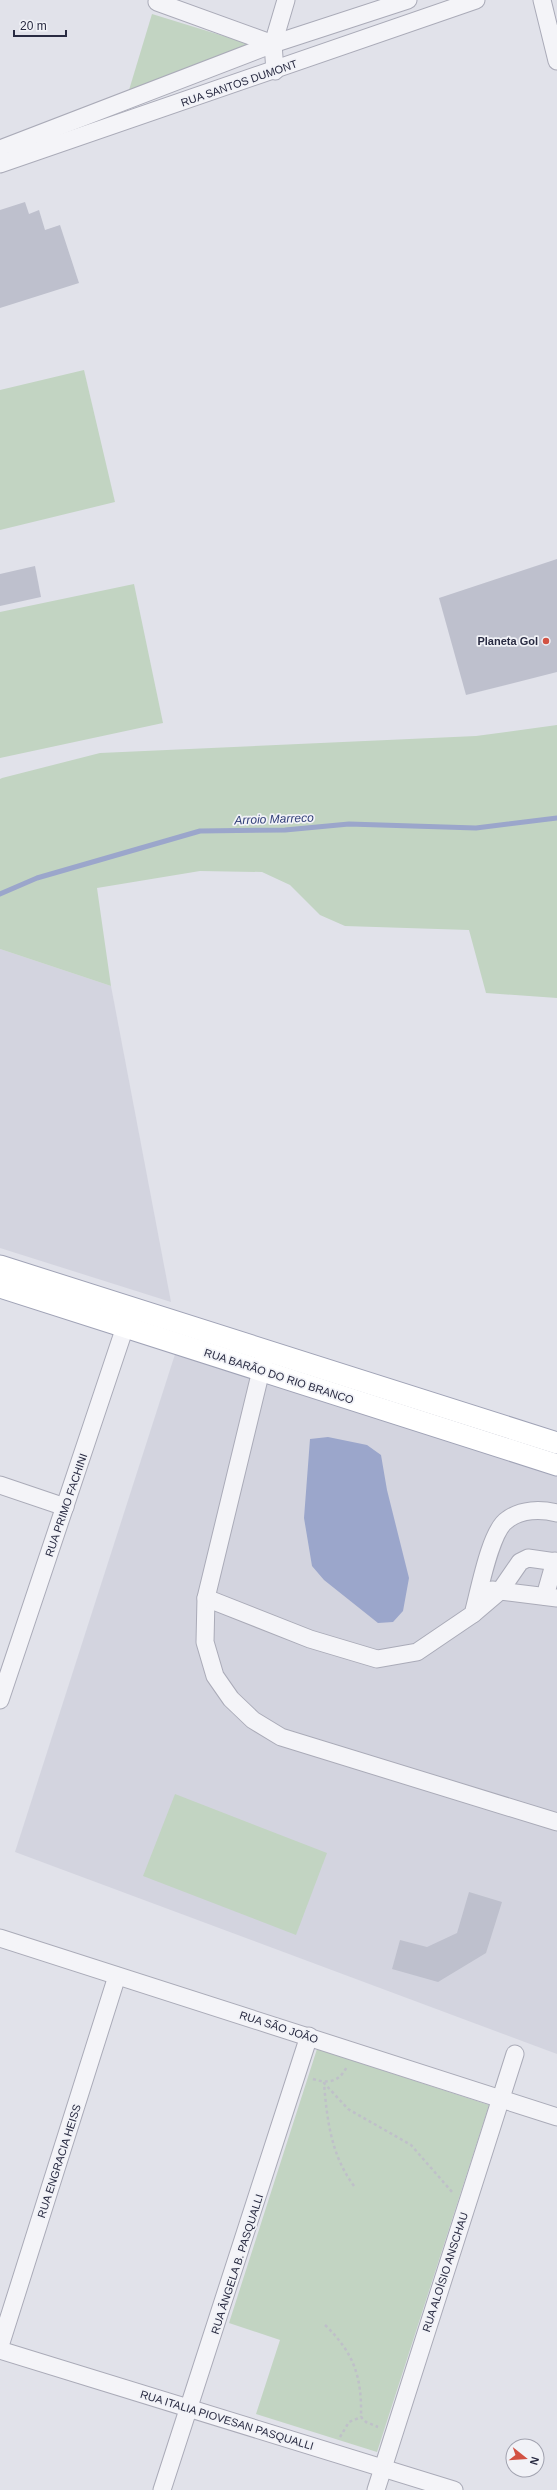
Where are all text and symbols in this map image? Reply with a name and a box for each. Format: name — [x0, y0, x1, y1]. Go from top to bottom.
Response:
scale bar — [14, 12, 66, 38]
text: 20 m — [20, 19, 47, 33]
street label: RUA SANTOS DUMONT — [179, 57, 299, 109]
place label: Planeta Gol — [477, 635, 538, 647]
marker: Planeta Gol — [541, 636, 551, 646]
water label: Arroio Marreco — [233, 811, 314, 827]
street label: RUA BARÃO DO RIO BRANCO — [203, 1346, 356, 1406]
street label: RUA PRIMO FACHINI — [43, 1452, 89, 1558]
street label: RUA SÃO JOÃO — [238, 2009, 320, 2045]
street label: RUA ENGRACIA HEISS — [35, 2103, 83, 2219]
street label: RUA ÂNGELA B. PASQUALLI — [209, 2192, 265, 2336]
street label: RUA ALOÍSIO ANSCHAU — [420, 2211, 470, 2333]
street label: RUA ITALIA PIOVESAN PASQUALLI — [139, 2388, 315, 2452]
north arrow — [505, 2438, 545, 2478]
text: N — [528, 2455, 541, 2467]

